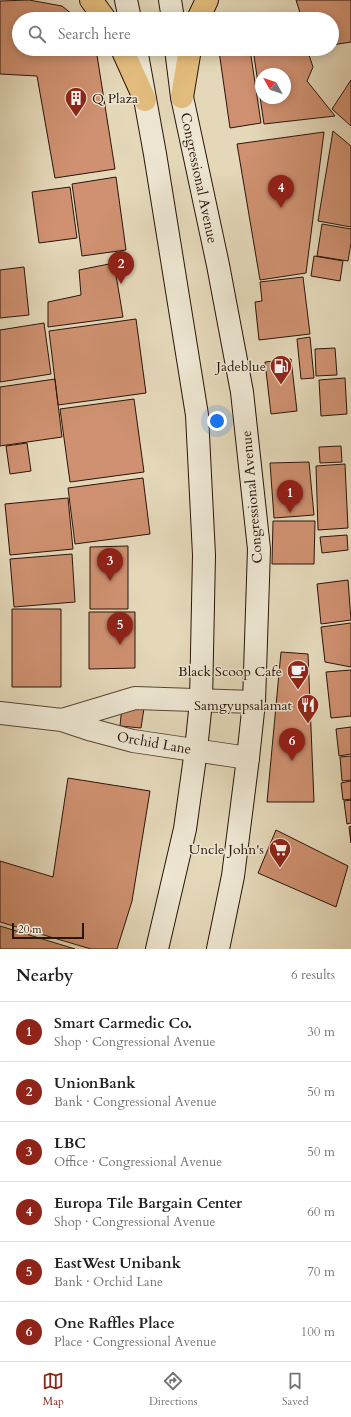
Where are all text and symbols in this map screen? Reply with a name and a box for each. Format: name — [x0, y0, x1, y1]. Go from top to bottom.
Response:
search box — [12, 12, 339, 56]
icon: search — [26, 23, 48, 45]
text: Search here — [58, 24, 131, 44]
north arrow — [255, 68, 291, 104]
building icon: Q Plaza — [63, 85, 89, 118]
place label: Q Plaza — [92, 89, 138, 108]
street label: Congressional Avenue — [176, 111, 222, 245]
pin: 4 — [268, 175, 294, 208]
pin: 2 — [108, 251, 134, 284]
fuel station icon: Jadeblue — [268, 353, 294, 386]
place label: Jadeblue — [214, 357, 266, 376]
your location — [207, 411, 227, 431]
street label: Congressional Avenue — [237, 430, 267, 564]
pin: 1 — [277, 480, 303, 513]
pin: 3 — [97, 548, 123, 581]
pin: 5 — [107, 612, 133, 645]
cafe icon: Black Scoop Cafe — [285, 658, 311, 691]
place label: Black Scoop Cafe — [178, 662, 282, 681]
restaurant icon: Samgyupsalamat — [295, 692, 321, 725]
place label: Samgyupsalamat — [194, 696, 293, 715]
street label: Orchid Lane — [115, 727, 193, 759]
pin: 6 — [279, 728, 305, 761]
supermarket icon: Uncle John's — [267, 836, 293, 869]
place label: Uncle John's — [189, 840, 264, 859]
scale bar — [12, 921, 84, 940]
text: 20 m — [18, 922, 42, 937]
text: Nearby — [16, 964, 73, 987]
text: 6 results — [291, 966, 335, 984]
text: Smart Carmedic Co. — [54, 1013, 192, 1033]
text: 1 — [26, 1023, 32, 1041]
text: 30 m — [307, 1023, 335, 1041]
text: Shop · Congressional Avenue — [54, 1033, 216, 1051]
text: UnionBank — [54, 1073, 136, 1093]
text: 2 — [26, 1083, 32, 1101]
text: 50 m — [307, 1083, 335, 1101]
text: Bank · Congressional Avenue — [54, 1093, 217, 1111]
text: LBC — [54, 1133, 86, 1153]
text: 3 — [26, 1143, 32, 1161]
text: 50 m — [307, 1143, 335, 1161]
text: Office · Congressional Avenue — [54, 1153, 222, 1171]
text: Europa Tile Bargain Center — [54, 1193, 242, 1213]
text: 4 — [26, 1203, 32, 1221]
text: 60 m — [307, 1203, 335, 1221]
text: Shop · Congressional Avenue — [54, 1213, 216, 1231]
text: EastWest Unibank — [54, 1253, 181, 1273]
text: 5 — [26, 1263, 32, 1281]
text: 70 m — [307, 1263, 335, 1281]
text: Bank · Orchid Lane — [54, 1273, 163, 1291]
text: One Raffles Place — [54, 1313, 175, 1333]
text: 6 — [26, 1323, 32, 1341]
text: 100 m — [301, 1323, 335, 1341]
text: Place · Congressional Avenue — [54, 1333, 216, 1351]
tab: Map — [42, 1370, 64, 1409]
tab: Directions — [149, 1370, 197, 1409]
tab: Saved — [282, 1370, 309, 1409]

